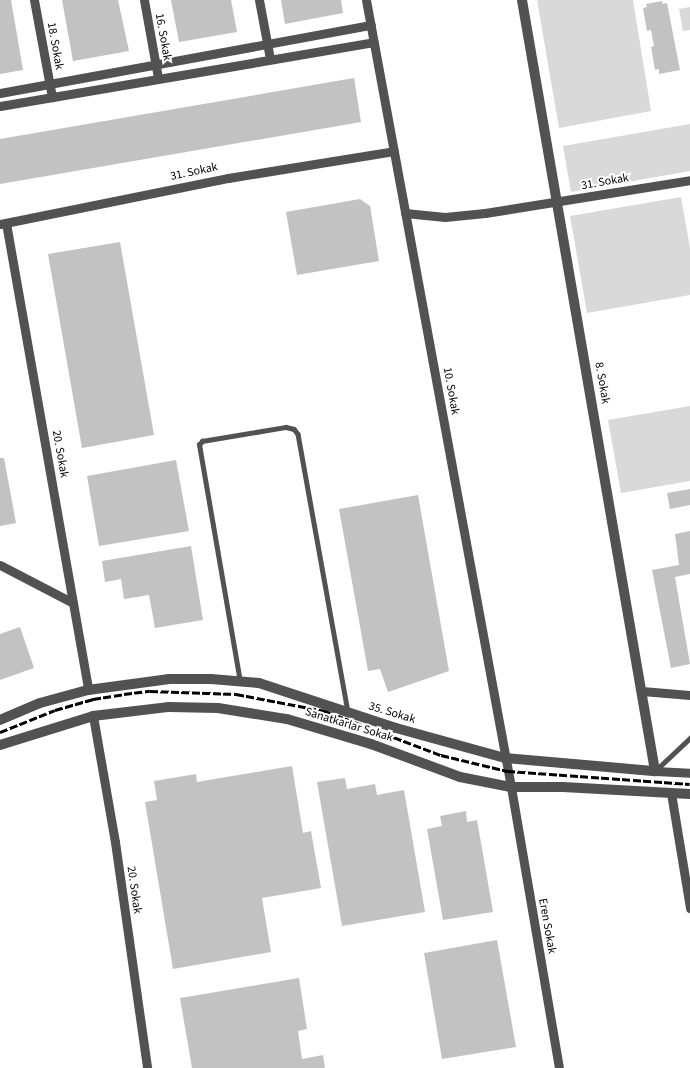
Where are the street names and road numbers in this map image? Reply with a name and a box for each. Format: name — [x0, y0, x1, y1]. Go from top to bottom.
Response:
street label: 16. Sokak — [152, 12, 174, 62]
street label: 18. Sokak — [44, 21, 66, 71]
street label: 31. Sokak — [169, 160, 219, 184]
street label: 31. Sokak — [580, 171, 630, 193]
street label: 8. Sokak — [591, 361, 613, 405]
street label: 10. Sokak — [440, 366, 462, 416]
street label: 20. Sokak — [49, 429, 71, 479]
street label: 35. Sokak — [367, 699, 417, 727]
street label: Sanatkarlar Sokak — [303, 705, 395, 745]
street label: 20. Sokak — [124, 865, 144, 915]
street label: Eren Sokak — [535, 897, 559, 955]

